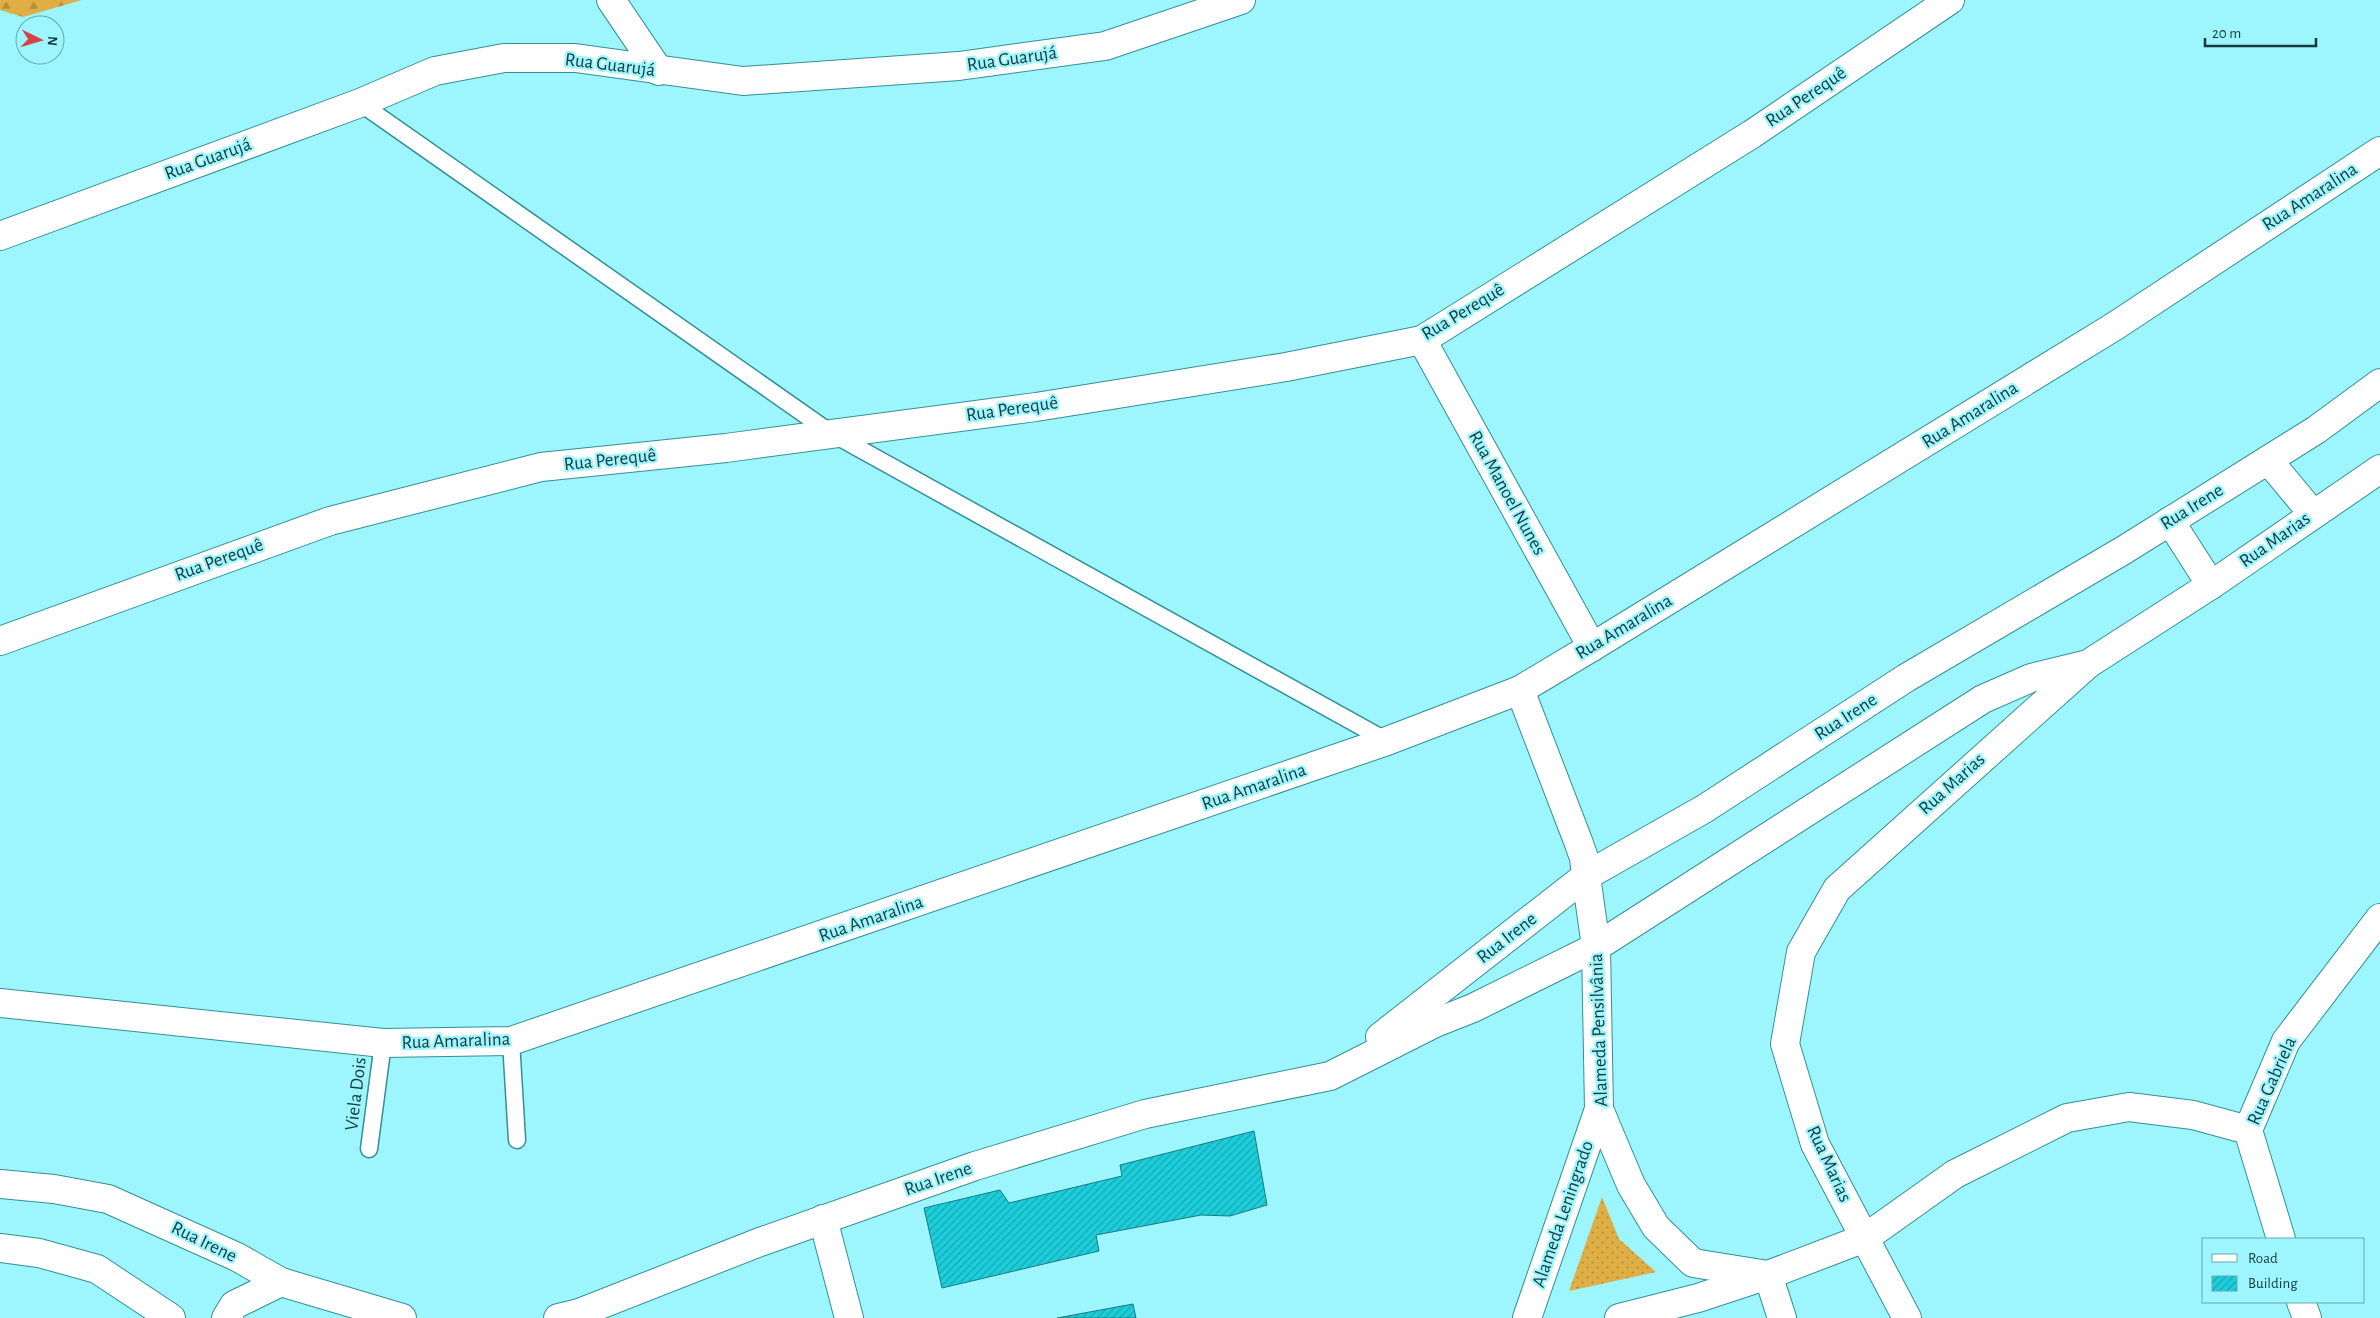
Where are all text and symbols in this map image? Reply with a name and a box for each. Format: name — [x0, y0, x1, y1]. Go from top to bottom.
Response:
north arrow — [15, 15, 65, 65]
scale bar — [2205, 15, 2316, 47]
text: 20 m — [2212, 26, 2241, 41]
text: N — [45, 36, 59, 47]
street label: Rua Guarujá — [966, 43, 1058, 75]
street label: Rua Guarujá — [564, 50, 656, 80]
street label: Rua Perequê — [1762, 63, 1850, 131]
street label: Rua Guarujá — [162, 134, 254, 183]
street label: Rua Amaralina — [2259, 159, 2361, 235]
street label: Rua Perequê — [1418, 280, 1508, 344]
street label: Rua Amaralina — [1919, 378, 2021, 452]
street label: Rua Perequê — [965, 393, 1059, 425]
street label: Rua Manoel Nunes — [1465, 428, 1549, 558]
street label: Rua Perequê — [563, 446, 657, 474]
street label: Rua Irene — [2157, 480, 2227, 534]
street label: Rua Marias — [2236, 509, 2314, 571]
street label: Rua Perequê — [172, 535, 266, 585]
street label: Rua Amaralina — [1572, 591, 1676, 663]
street label: Rua Irene — [1811, 690, 1881, 744]
street label: Rua Marias — [1915, 750, 1989, 818]
street label: Rua Amaralina — [1199, 760, 1309, 814]
street label: Rua Amaralina — [816, 892, 926, 946]
street label: Rua Irene — [1474, 909, 1540, 967]
street label: Alameda Pensilvânia — [1587, 953, 1611, 1107]
street label: Rua Amaralina — [401, 1030, 511, 1052]
street label: Rua Gabriela — [2244, 1034, 2300, 1128]
street label: Viela Dois — [342, 1056, 370, 1132]
street label: Rua Marias — [1803, 1123, 1855, 1205]
street label: Alameda Leningrado — [1529, 1138, 1597, 1290]
street label: Rua Irene — [902, 1159, 974, 1199]
street label: Rua Irene — [168, 1218, 240, 1266]
legend — [2202, 1238, 2365, 1303]
text: Road — [2248, 1251, 2278, 1266]
text: Building — [2248, 1276, 2298, 1291]

